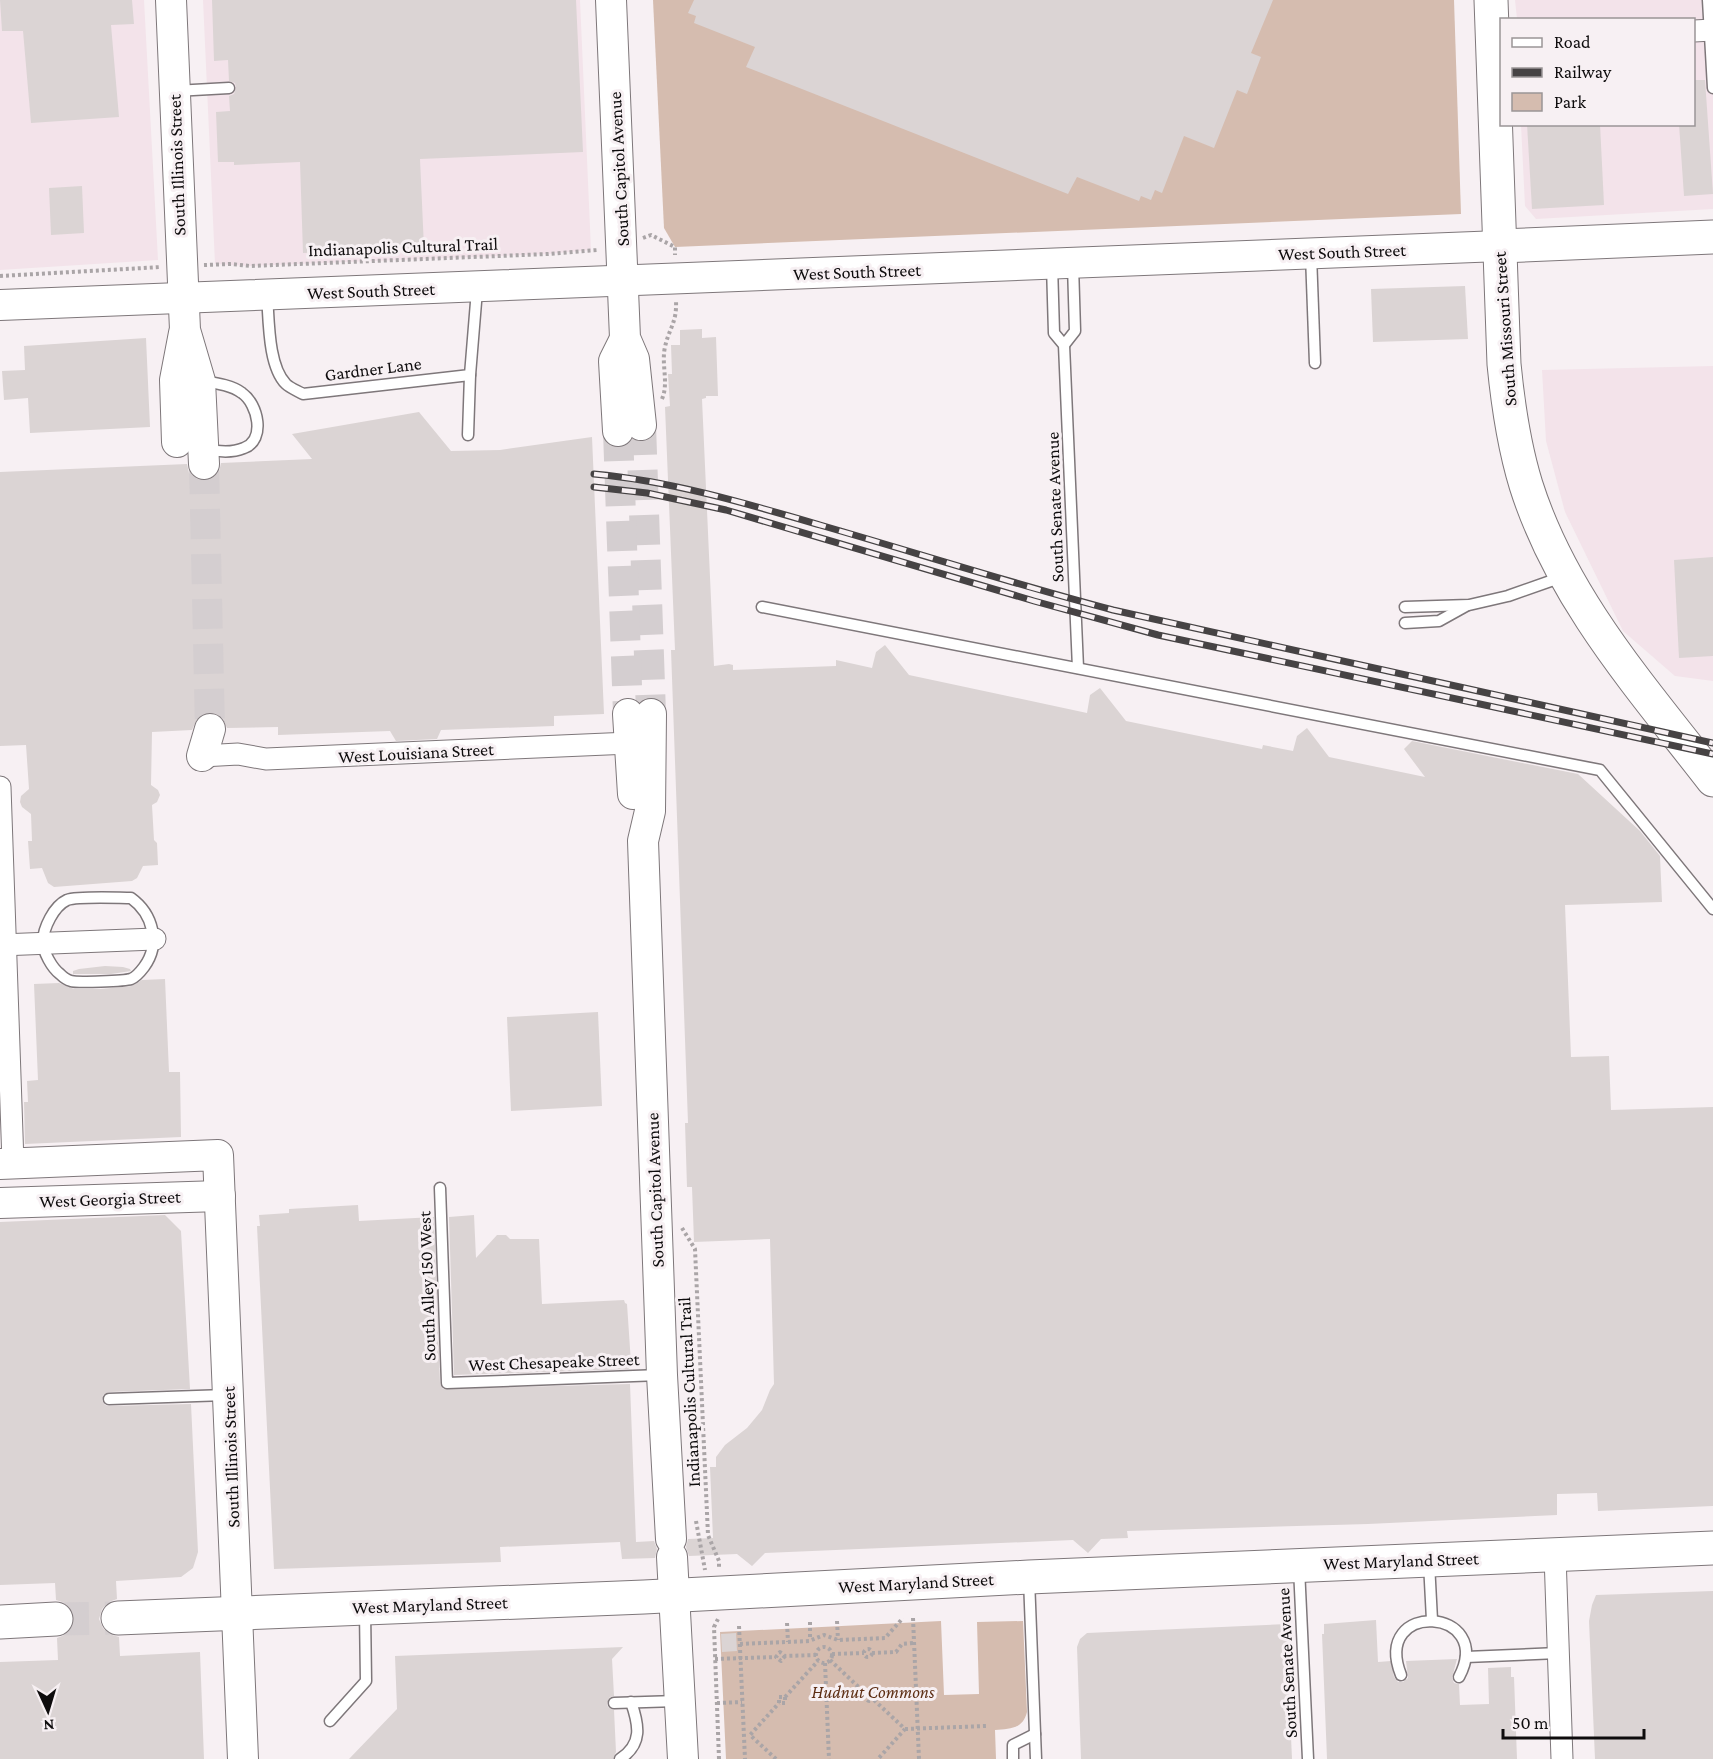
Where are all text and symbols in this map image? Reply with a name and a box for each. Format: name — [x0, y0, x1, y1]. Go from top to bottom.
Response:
legend — [1500, 18, 1695, 126]
text: Road — [1554, 32, 1591, 52]
text: Railway — [1554, 62, 1612, 82]
street label: South Capitol Avenue — [605, 91, 633, 247]
text: Park — [1554, 92, 1586, 112]
street label: South Illinois Street — [165, 93, 189, 236]
street label: Indianapolis Cultural Trail — [308, 234, 499, 260]
street label: West South Street — [1278, 240, 1407, 264]
street label: South Missouri Street — [1490, 250, 1520, 407]
street label: West South Street — [793, 260, 922, 284]
street label: West South Street — [307, 279, 436, 303]
street label: Gardner Lane — [323, 353, 423, 385]
street label: South Senate Avenue — [1042, 431, 1068, 582]
street label: West Louisiana Street — [338, 739, 495, 767]
street label: South Capitol Avenue — [642, 1112, 668, 1268]
street label: West Georgia Street — [39, 1186, 182, 1211]
street label: South Alley 150 West — [414, 1210, 440, 1361]
street label: Indianapolis Cultural Trail — [674, 1296, 704, 1488]
street label: West Chesapeake Street — [468, 1349, 641, 1375]
street label: South Illinois Street — [219, 1385, 243, 1528]
street label: West Maryland Street — [1323, 1548, 1480, 1574]
street label: West Maryland Street — [838, 1569, 995, 1597]
street label: South Senate Avenue — [1273, 1587, 1301, 1739]
street label: West Maryland Street — [352, 1592, 509, 1618]
north arrow — [18, 1681, 78, 1741]
park label: Hudnut Commons — [812, 1682, 935, 1702]
scale bar — [1503, 1702, 1644, 1740]
text: 50 m — [1512, 1713, 1549, 1733]
text: N — [43, 1717, 55, 1734]

